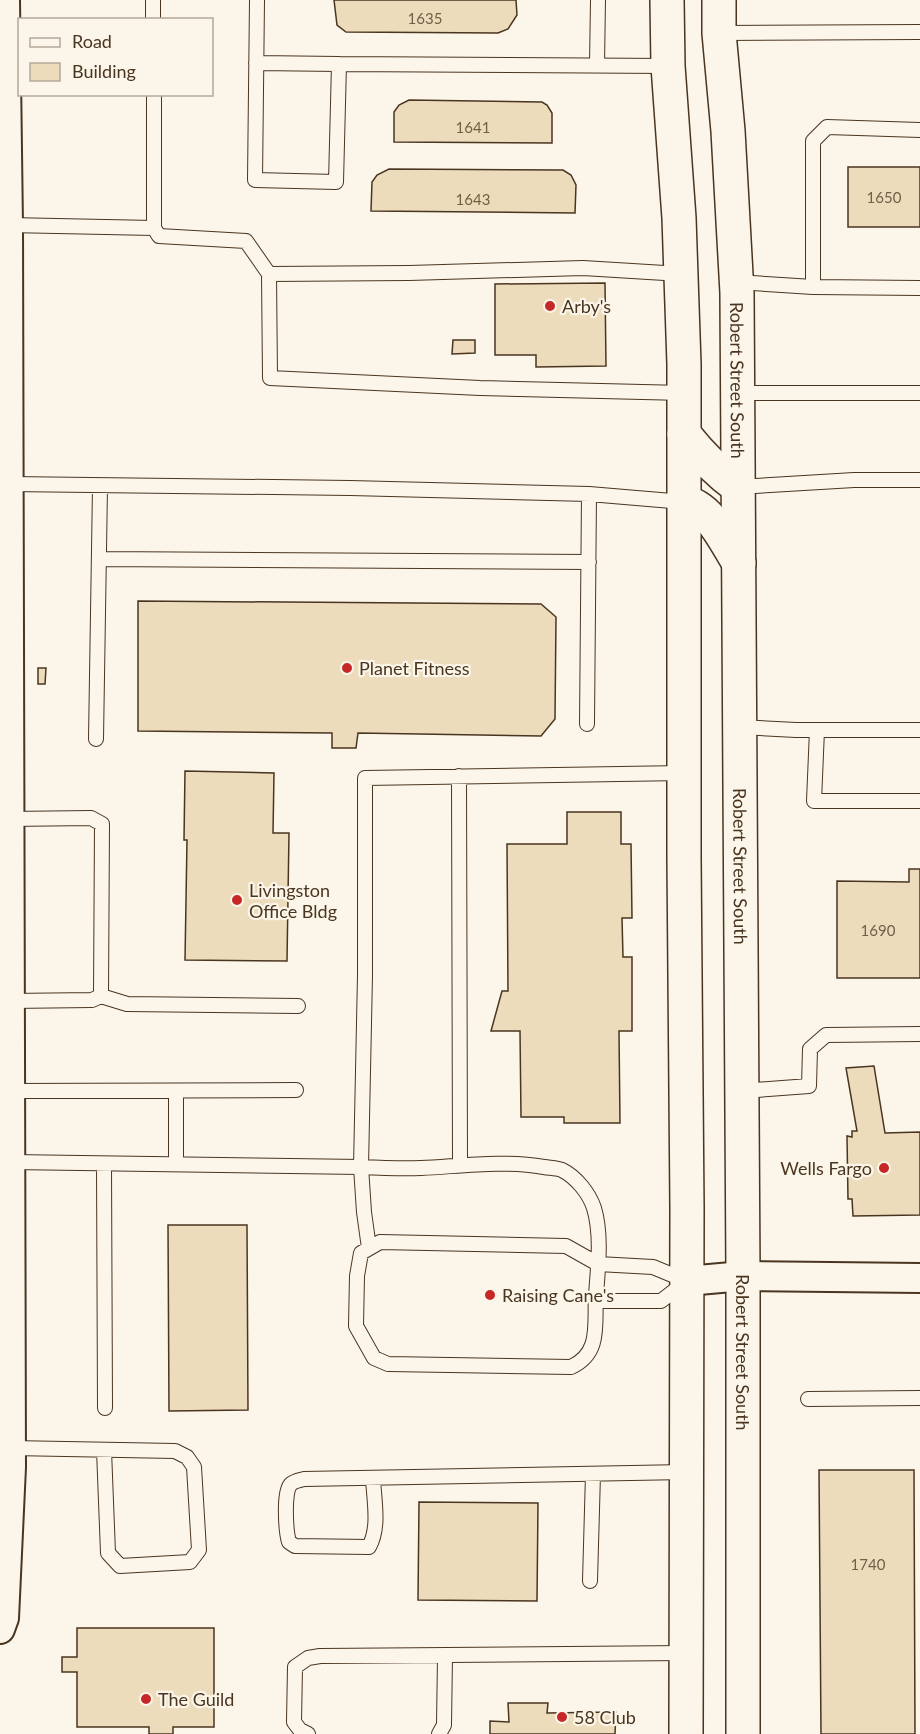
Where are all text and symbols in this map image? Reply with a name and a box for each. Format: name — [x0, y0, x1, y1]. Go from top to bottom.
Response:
house number: 1635 — [408, 9, 442, 27]
legend — [18, 18, 213, 96]
text: Road — [72, 30, 112, 52]
text: Building — [72, 60, 136, 82]
house number: 1641 — [456, 118, 490, 136]
house number: 1650 — [867, 188, 902, 206]
house number: 1643 — [456, 190, 490, 208]
place label: Arby's — [562, 295, 611, 317]
marker: Arby's — [543, 299, 557, 313]
street label: Robert Street South — [726, 302, 749, 459]
place label: Planet Fitness — [359, 657, 470, 679]
marker: Planet Fitness — [340, 661, 354, 675]
street label: Robert Street South — [729, 788, 752, 945]
place label: Livingston Office Bldg — [249, 879, 337, 922]
marker: Livingston Office Bldg — [230, 893, 244, 907]
house number: 1690 — [861, 921, 896, 939]
place label: Wells Fargo — [780, 1157, 872, 1179]
marker: Wells Fargo — [877, 1161, 891, 1175]
street label: Robert Street South — [732, 1274, 754, 1431]
place label: Raising Cane's — [502, 1284, 614, 1306]
marker: Raising Cane's — [483, 1288, 497, 1302]
house number: 1740 — [851, 1555, 886, 1573]
place label: The Guild — [158, 1688, 234, 1710]
marker: The Guild — [139, 1692, 153, 1706]
place label: 58 Club — [574, 1706, 636, 1728]
marker: 58 Club — [555, 1710, 569, 1724]

